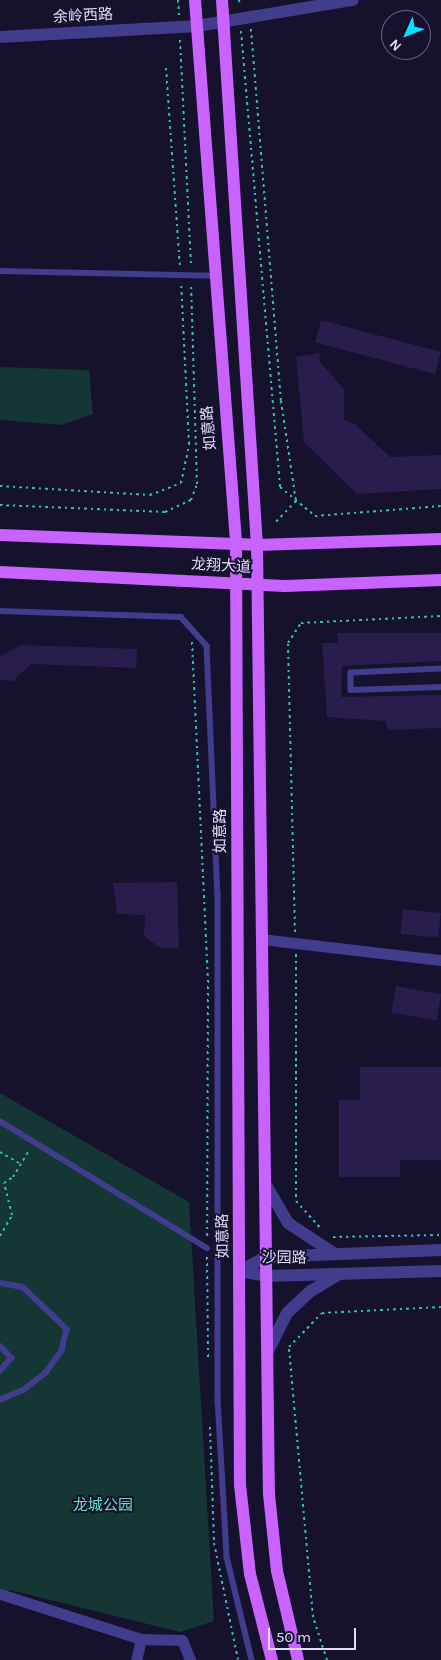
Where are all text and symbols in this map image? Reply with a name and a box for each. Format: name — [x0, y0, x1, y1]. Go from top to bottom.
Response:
street label: 余岭西路 — [53, 5, 113, 27]
north arrow — [381, 10, 431, 60]
text: N — [386, 36, 405, 55]
street label: 如意路 — [198, 405, 220, 451]
street label: 龙翔大道 — [191, 555, 251, 577]
street label: 如意路 — [212, 809, 230, 853]
street label: 如意路 — [214, 1213, 232, 1259]
street label: 沙园路 — [261, 1249, 307, 1267]
park label: 龙城公园 — [73, 1497, 133, 1515]
scale bar — [271, 1618, 358, 1650]
text: 50 m — [276, 1628, 311, 1646]

